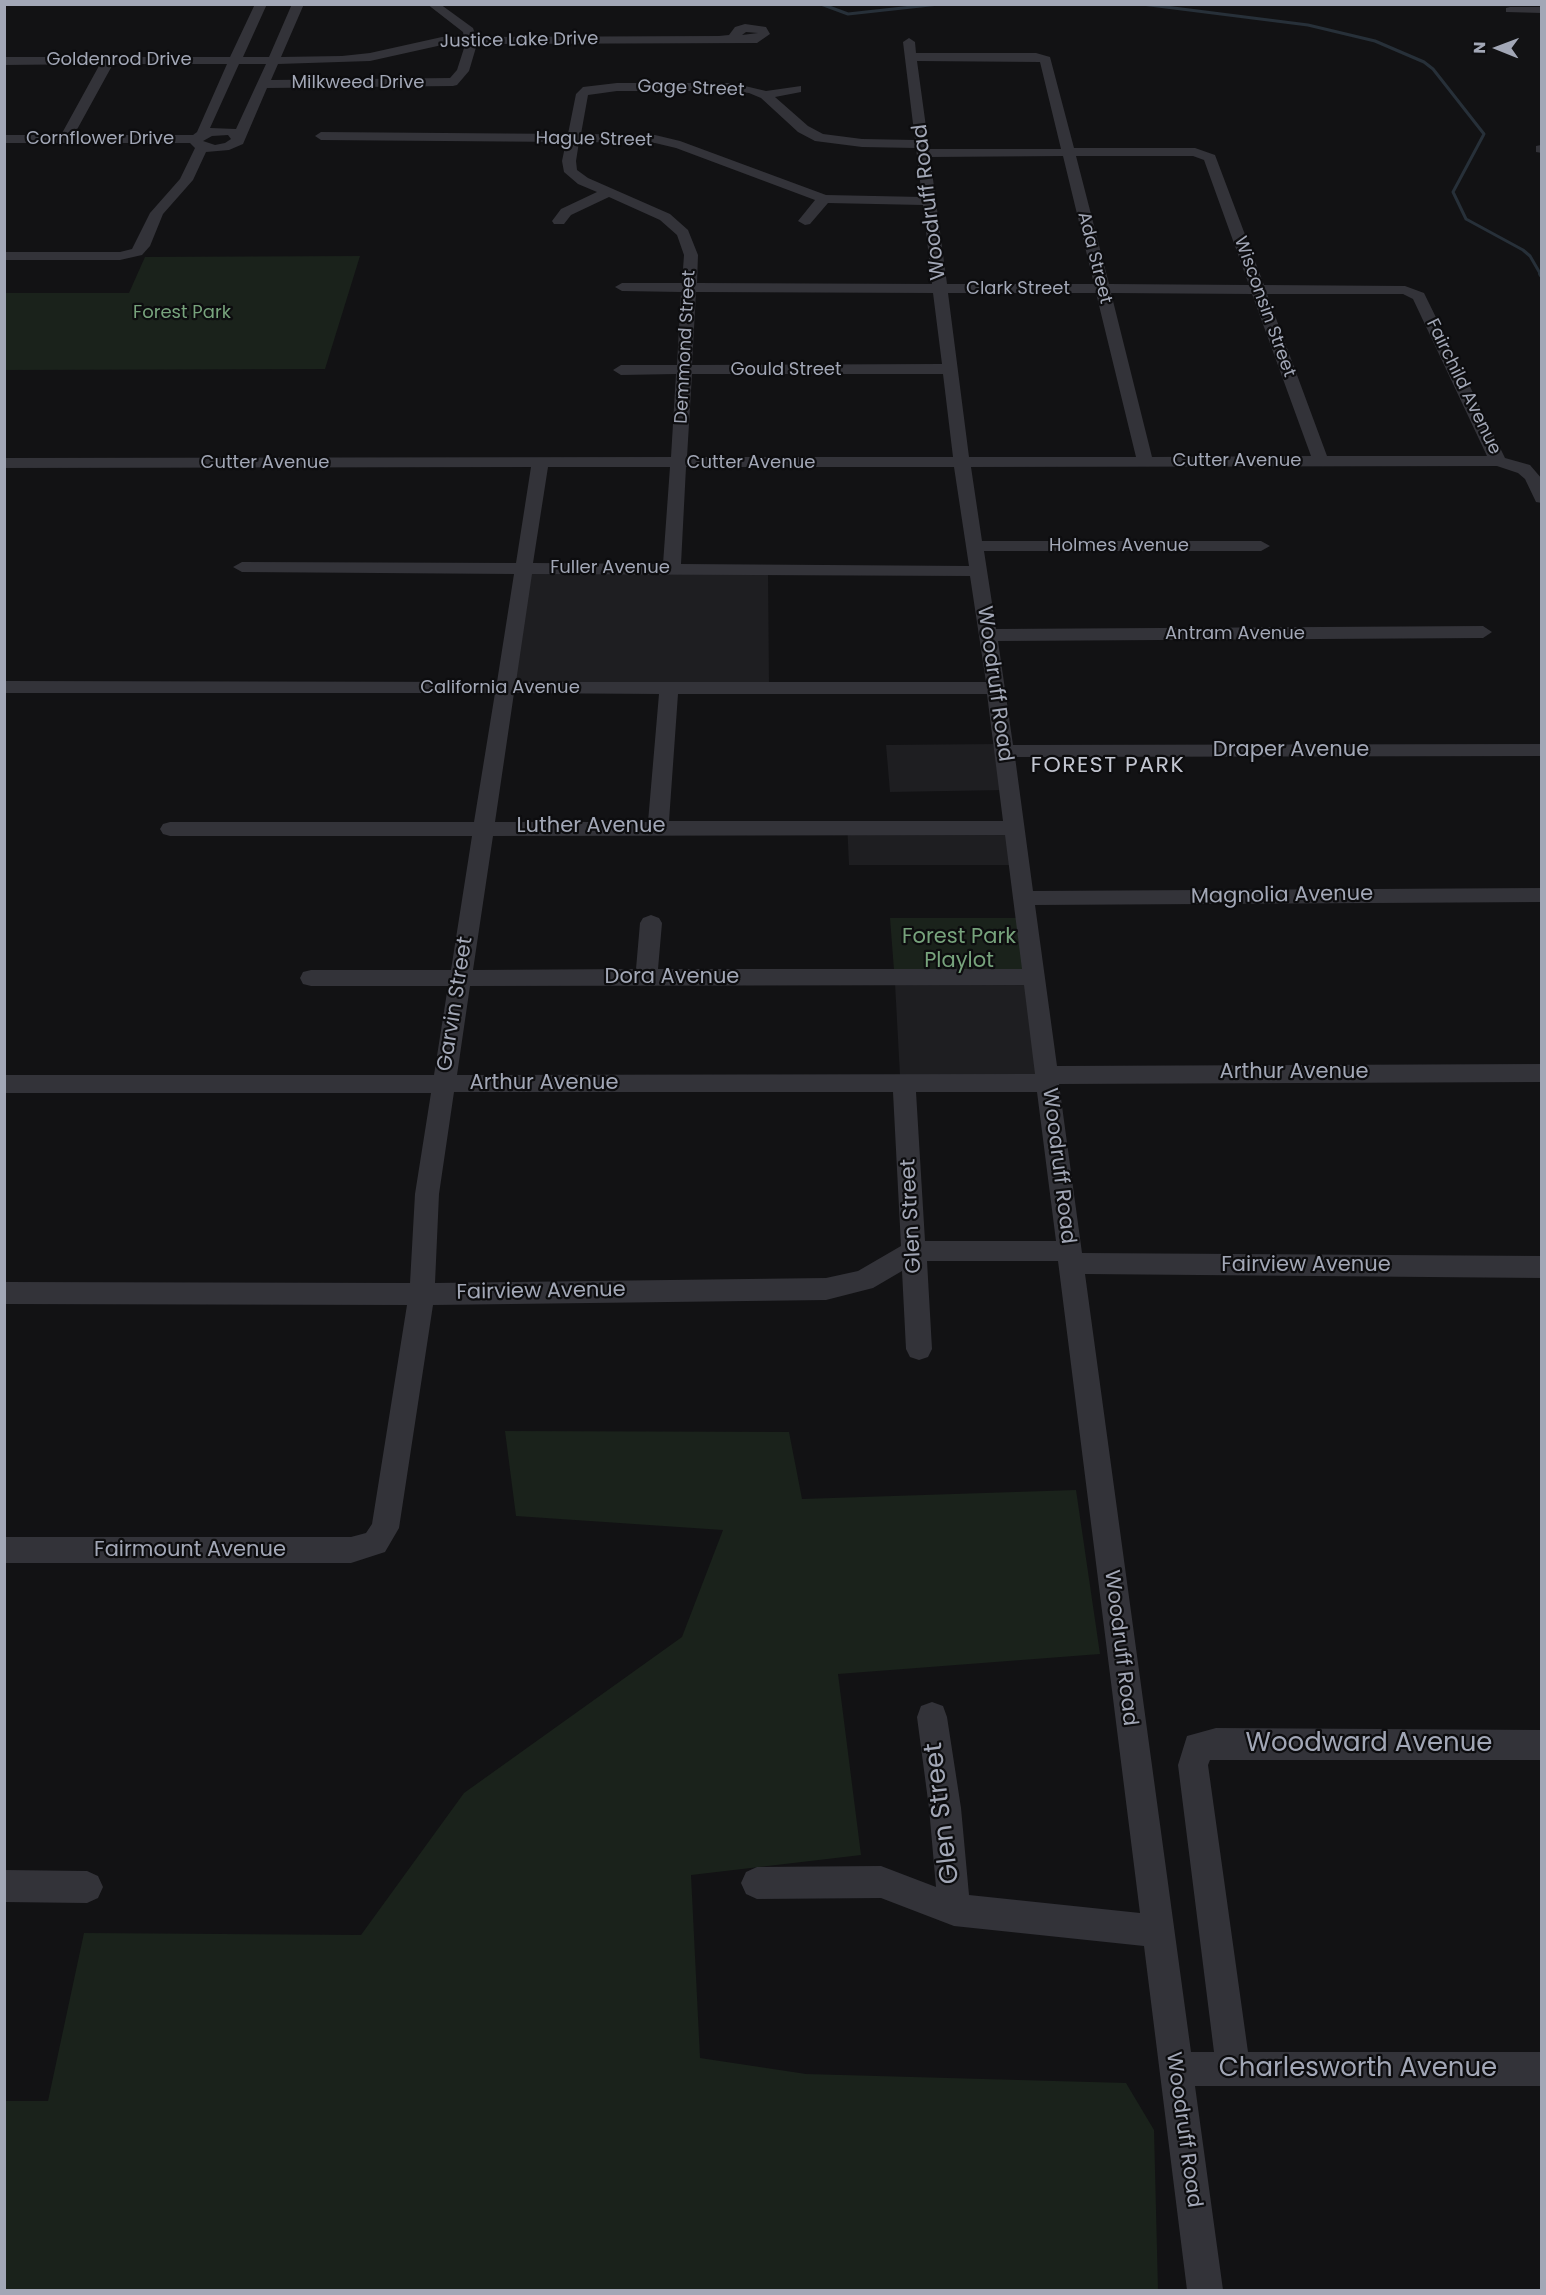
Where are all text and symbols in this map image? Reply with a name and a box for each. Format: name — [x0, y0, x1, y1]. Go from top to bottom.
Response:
north arrow — [1468, 18, 1528, 78]
street label: Justice Lake Drive — [440, 29, 598, 53]
text: N — [1468, 41, 1491, 54]
street label: Goldenrod Drive — [46, 49, 192, 71]
street label: Milkweed Drive — [292, 72, 424, 94]
street label: Gage Street — [637, 76, 745, 102]
street label: Woodruff Road — [908, 123, 952, 281]
street label: Cornflower Drive — [26, 128, 174, 150]
street label: Hague Street — [535, 128, 653, 152]
street label: Ada Street — [1072, 210, 1116, 306]
street label: Wisconsin Street — [1229, 234, 1299, 380]
street label: Demmond Street — [671, 270, 701, 424]
street label: Clark Street — [966, 278, 1070, 300]
park label: Forest Park — [133, 302, 231, 324]
street label: Fairchild Avenue — [1421, 316, 1505, 458]
street label: Gould Street — [730, 359, 842, 381]
street label: Cutter Avenue — [1173, 450, 1301, 472]
street label: Cutter Avenue — [201, 452, 329, 474]
street label: Cutter Avenue — [687, 452, 815, 474]
street label: Holmes Avenue — [1049, 535, 1189, 557]
street label: Fuller Avenue — [550, 557, 670, 579]
street label: Woodruff Road — [971, 605, 1017, 763]
street label: Antram Avenue — [1165, 623, 1305, 645]
street label: California Avenue — [420, 677, 580, 699]
street label: Draper Avenue — [1213, 738, 1369, 764]
district label: FOREST PARK — [1031, 753, 1185, 779]
street label: Luther Avenue — [517, 814, 665, 840]
street label: Magnolia Avenue — [1191, 882, 1373, 910]
park label: Forest Park Playlot — [902, 925, 1016, 975]
street label: Garvin Street — [433, 935, 479, 1073]
street label: Dora Avenue — [605, 965, 739, 991]
street label: Arthur Avenue — [1220, 1060, 1368, 1086]
street label: Arthur Avenue — [470, 1071, 618, 1097]
street label: Woodruff Road — [1036, 1087, 1080, 1245]
street label: Glen Street — [896, 1158, 928, 1274]
street label: Fairview Avenue — [1221, 1253, 1391, 1279]
street label: Fairview Avenue — [456, 1278, 626, 1306]
street label: Fairmount Avenue — [94, 1538, 286, 1564]
street label: Woodruff Road — [1098, 1569, 1142, 1727]
street label: Woodward Avenue — [1246, 1728, 1492, 1760]
street label: Glen Street — [919, 1740, 967, 1886]
street label: Woodruff Road — [1160, 2051, 1206, 2209]
street label: Charlesworth Avenue — [1219, 2053, 1497, 2085]

